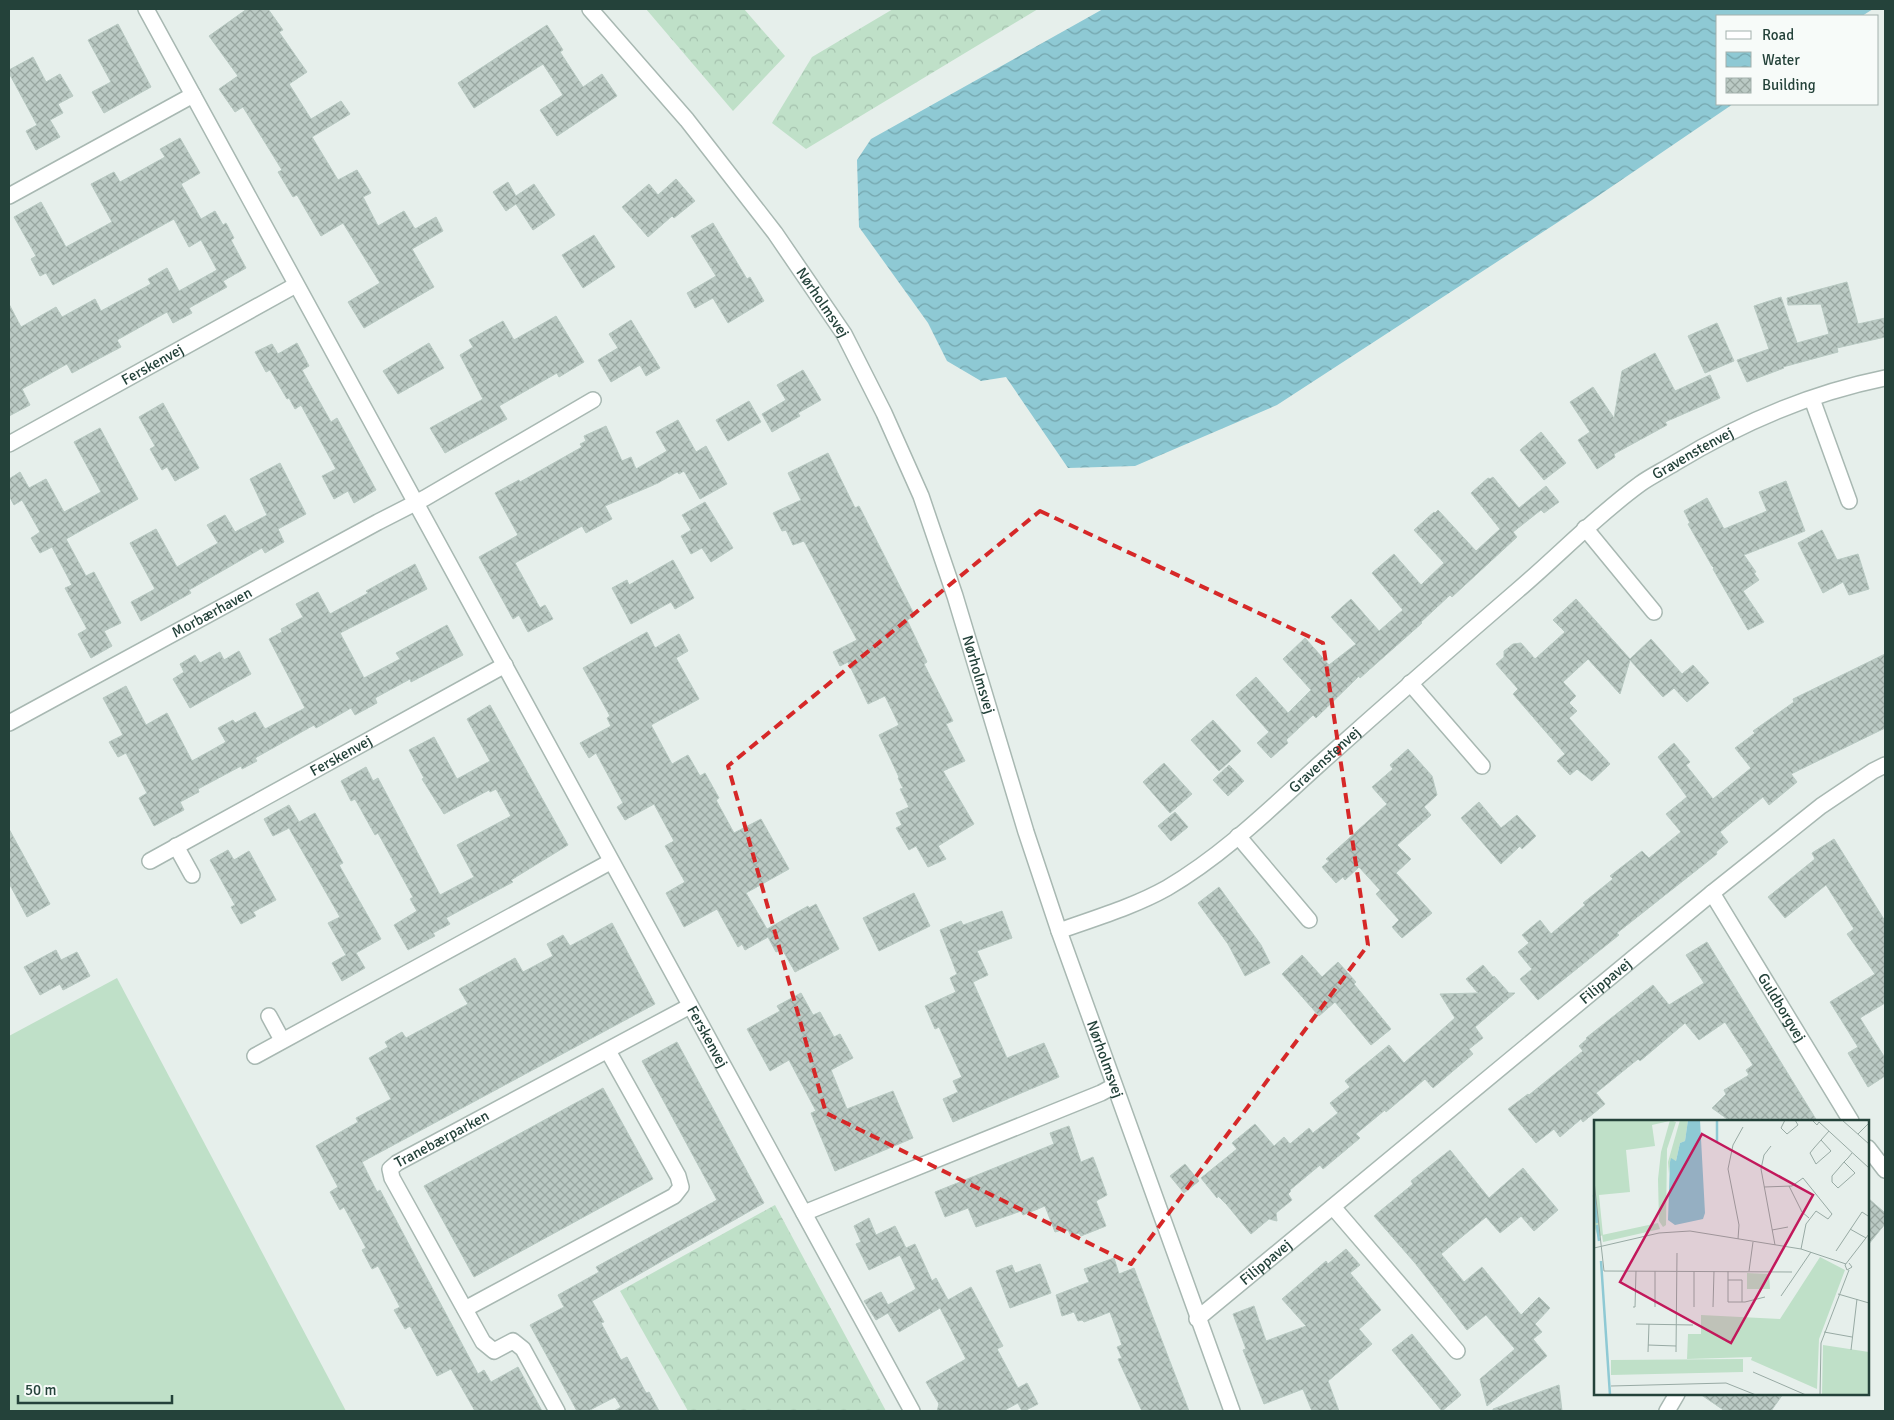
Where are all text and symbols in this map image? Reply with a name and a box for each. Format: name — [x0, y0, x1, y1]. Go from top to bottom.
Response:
legend — [1716, 15, 1879, 105]
text: Road — [1762, 26, 1794, 44]
text: Water — [1762, 51, 1800, 69]
text: Building — [1762, 76, 1816, 94]
street label: Nørholmsvej — [792, 264, 853, 340]
street label: Ferskenvej — [118, 340, 187, 389]
street label: Gravenstenvej — [1649, 423, 1736, 483]
street label: Morbærhaven — [169, 583, 255, 642]
street label: Nørholmsvej — [958, 633, 999, 716]
street label: Gravenstenvej — [1285, 723, 1364, 797]
street label: Ferskenvej — [307, 731, 375, 780]
street label: Filippavej — [1576, 955, 1635, 1008]
street label: Guldborgvej — [1754, 970, 1810, 1045]
street label: Ferskenvej — [683, 1002, 732, 1071]
street label: Nørholmsvej — [1083, 1018, 1127, 1100]
street label: Tranebærparken — [391, 1106, 492, 1172]
inset map — [1594, 1120, 1869, 1395]
street label: Filippavej — [1236, 1236, 1295, 1289]
scale bar — [18, 1372, 171, 1404]
text: 50 m — [25, 1381, 56, 1399]

